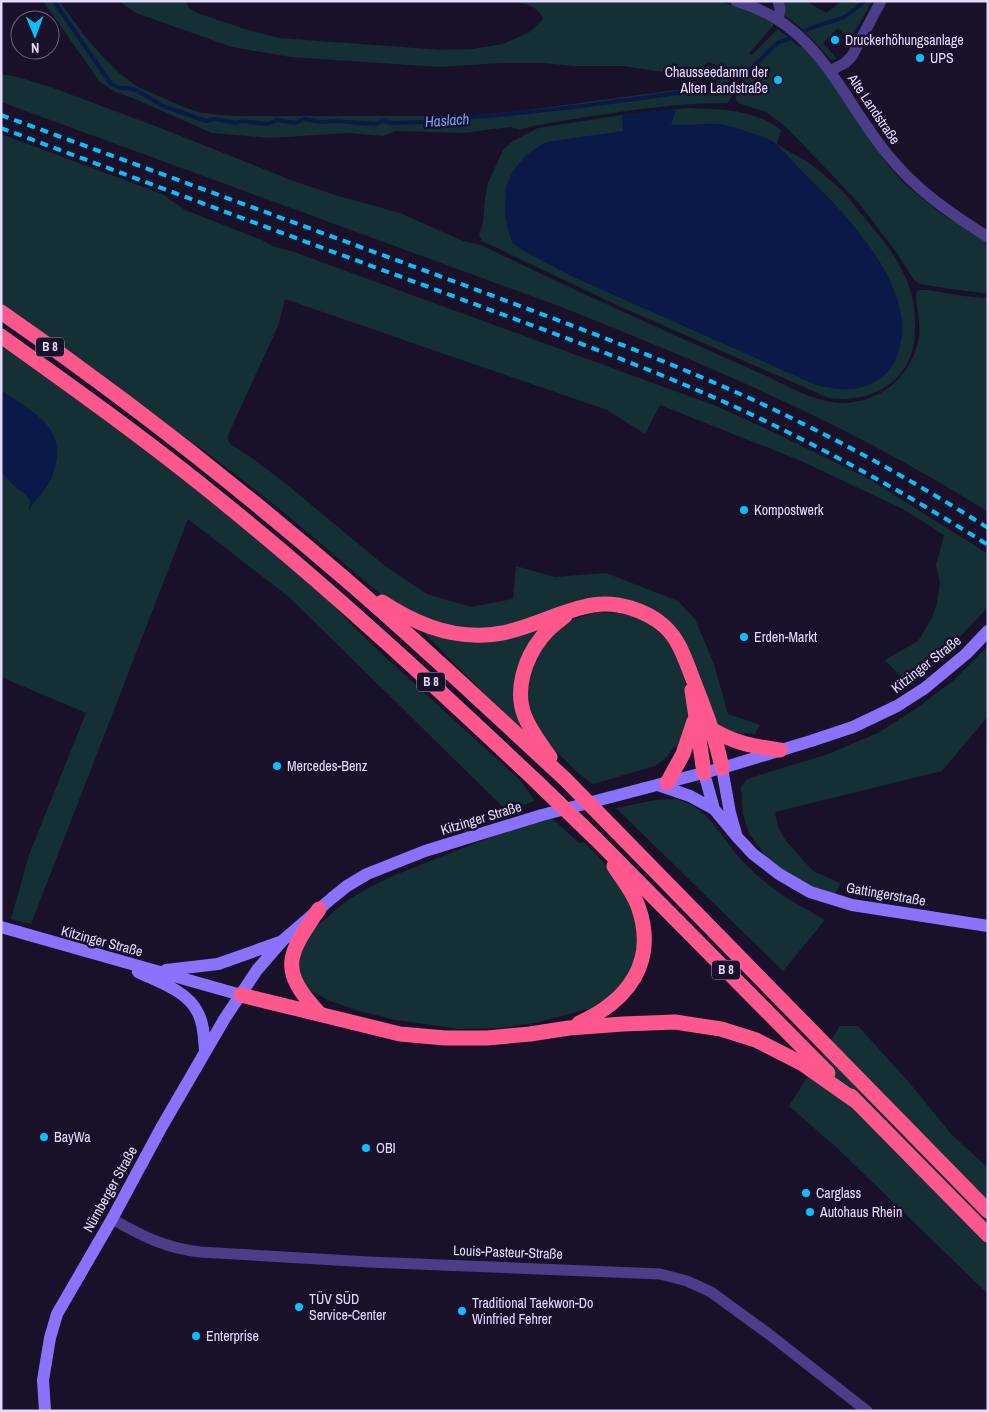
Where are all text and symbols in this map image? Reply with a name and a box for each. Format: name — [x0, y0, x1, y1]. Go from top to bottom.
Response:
north arrow — [10, 10, 60, 60]
place label: Druckerhöhungsanlage — [845, 31, 964, 49]
marker: Druckerhöhungsanlage — [829, 34, 841, 46]
text: N — [31, 39, 40, 57]
place label: UPS — [930, 49, 954, 67]
marker: UPS — [914, 52, 926, 64]
place label: Chausseedamm der Alten Landstraße — [665, 63, 768, 97]
street label: Alte Landstraße — [843, 70, 904, 148]
marker: Chausseedamm der Alten Landstraße — [772, 74, 784, 86]
water label: Haslach — [424, 108, 470, 132]
road number: B 8 — [36, 338, 64, 357]
place label: Kompostwerk — [754, 501, 824, 519]
marker: Kompostwerk — [738, 504, 750, 516]
place label: Erden-Markt — [754, 628, 817, 646]
marker: Erden-Markt — [738, 631, 750, 643]
street label: Kitzinger Straße — [888, 631, 964, 697]
road number: B 8 — [417, 672, 445, 692]
place label: Mercedes-Benz — [287, 757, 368, 775]
marker: Mercedes-Benz — [271, 760, 283, 772]
street label: Kitzinger Straße — [438, 797, 524, 839]
street label: Gattingerstraße — [845, 878, 927, 910]
street label: Kitzinger Straße — [59, 921, 145, 961]
road number: B 8 — [712, 960, 740, 980]
place label: BayWa — [54, 1128, 91, 1146]
marker: BayWa — [38, 1131, 50, 1143]
place label: OBI — [376, 1139, 396, 1157]
marker: OBI — [360, 1142, 372, 1154]
street label: Nürnberger Straße — [79, 1143, 141, 1235]
place label: Carglass — [816, 1184, 862, 1202]
marker: Carglass — [800, 1187, 812, 1199]
place label: Autohaus Rhein — [819, 1203, 902, 1221]
marker: Autohaus Rhein — [804, 1206, 816, 1218]
street label: Louis-Pasteur-Straße — [453, 1241, 563, 1263]
place label: TÜV SÜD Service-Center — [309, 1290, 386, 1324]
place label: Traditional Taekwon-Do Winfried Fehrer — [472, 1294, 593, 1328]
marker: TÜV SÜD Service-Center — [293, 1301, 305, 1313]
marker: Traditional Taekwon-Do Winfried Fehrer — [456, 1305, 468, 1317]
place label: Enterprise — [206, 1327, 259, 1345]
marker: Enterprise — [190, 1330, 202, 1342]

